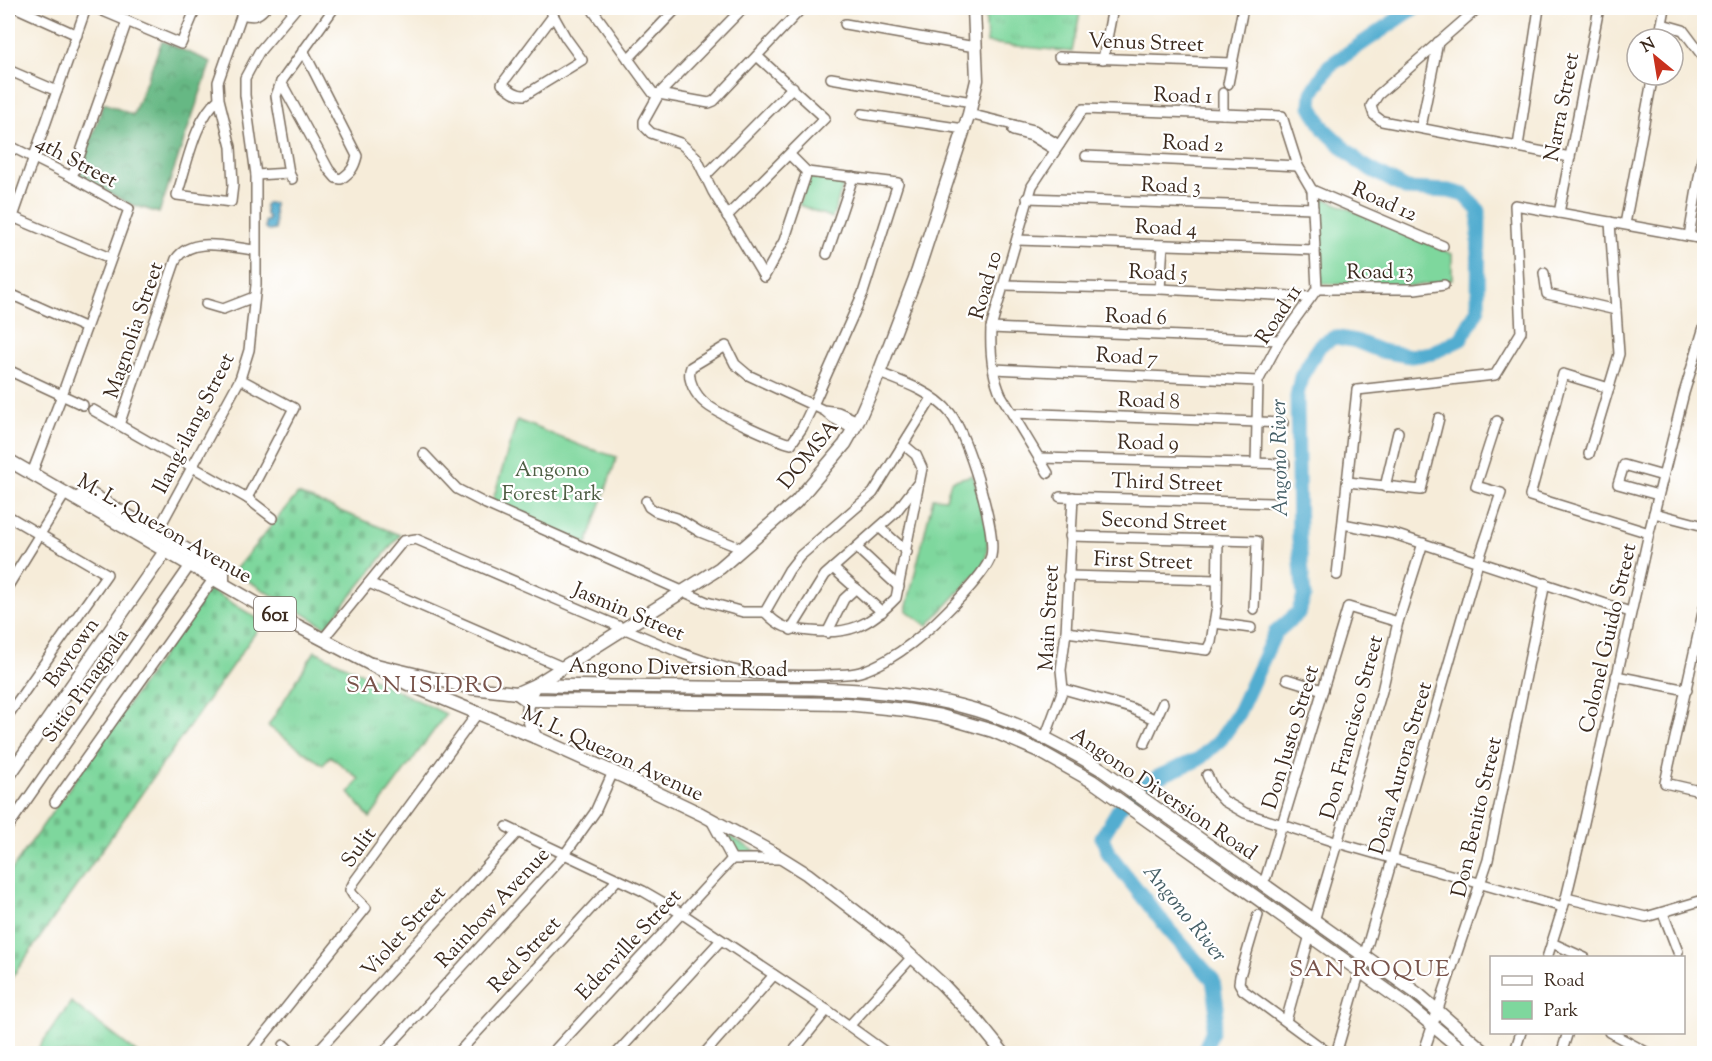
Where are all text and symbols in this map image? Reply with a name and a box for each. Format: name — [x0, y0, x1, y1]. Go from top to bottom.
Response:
street label: Venus Street — [1087, 27, 1204, 61]
north arrow — [1625, 27, 1685, 87]
text: N — [1637, 33, 1660, 59]
street label: Narra Street — [1538, 50, 1588, 164]
street label: Road 1 — [1153, 81, 1213, 113]
street label: Road 2 — [1161, 128, 1225, 162]
street label: 4th Street — [30, 129, 122, 197]
street label: Road 3 — [1140, 171, 1202, 203]
street label: Road 12 — [1347, 175, 1422, 231]
street label: Road 4 — [1134, 213, 1198, 245]
street label: Road 10 — [963, 248, 1011, 323]
street label: Road 13 — [1346, 257, 1414, 289]
street label: Magnolia Street — [97, 258, 172, 403]
street label: Road 5 — [1128, 258, 1188, 290]
street label: Road 11 — [1249, 279, 1310, 351]
street label: Road 6 — [1104, 302, 1167, 334]
street label: Road 7 — [1095, 341, 1159, 375]
street label: Ilang-ilang Street — [146, 348, 243, 500]
street label: Road 8 — [1117, 386, 1181, 418]
water label: Angono River — [1264, 398, 1298, 517]
street label: DOMSA — [772, 414, 847, 497]
street label: Road 9 — [1117, 428, 1179, 460]
park label: Angono Forest Park — [502, 456, 603, 510]
street label: M. L. Quezon Avenue — [71, 467, 257, 592]
street label: Third Street — [1111, 467, 1223, 501]
street label: Second Street — [1100, 506, 1227, 540]
street label: Colonel Guido Street — [1573, 541, 1645, 736]
street label: First Street — [1093, 545, 1193, 579]
street label: Main Street — [1032, 564, 1068, 672]
street label: Jasmin Street — [567, 575, 689, 650]
road number: 601 — [254, 597, 296, 631]
street label: Baytown — [38, 612, 108, 694]
street label: Sitio Pinagpala — [36, 622, 137, 750]
street label: Don Francisco Street — [1314, 632, 1392, 823]
street label: Angono Diversion Road — [568, 652, 788, 686]
street label: Don Justo Street — [1256, 662, 1328, 813]
district label: SAN ISIDRO — [346, 669, 504, 703]
street label: Doña Aurora Street — [1363, 679, 1441, 859]
street label: M. L. Quezon Avenue — [516, 699, 708, 810]
street label: Angono Diversion Road — [1064, 721, 1262, 868]
street label: Don Benito Street — [1445, 734, 1511, 901]
street label: Sulit — [335, 822, 385, 875]
street label: Rainbow Avenue — [429, 841, 558, 976]
water label: Angono River — [1134, 858, 1233, 970]
street label: Violet Street — [355, 880, 454, 985]
street label: Edenville Street — [570, 883, 689, 1008]
street label: Red Street — [482, 910, 569, 1000]
district label: SAN ROQUE — [1289, 953, 1451, 987]
legend — [1490, 956, 1685, 1034]
text: Road — [1544, 969, 1584, 995]
text: Park — [1544, 999, 1579, 1025]

